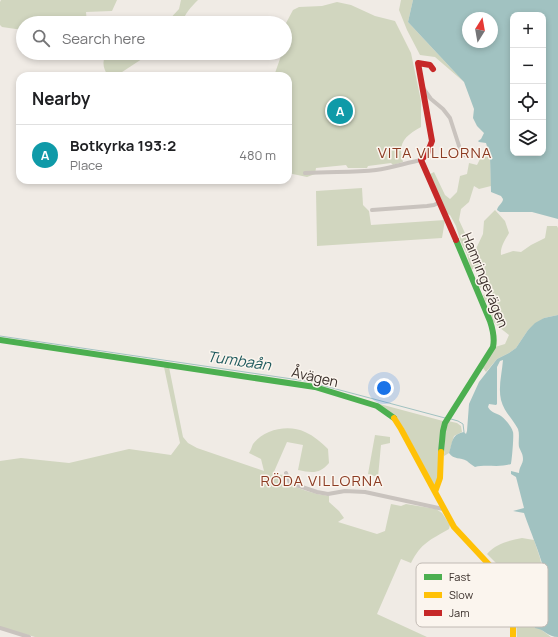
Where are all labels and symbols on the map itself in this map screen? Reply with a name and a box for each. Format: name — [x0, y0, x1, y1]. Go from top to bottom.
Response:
north arrow — [462, 12, 498, 48]
pin: A — [327, 96, 353, 126]
district label: VITA VILLORNA — [378, 142, 492, 163]
street label: Hamringevägen — [458, 229, 513, 330]
water label: Tumbaån — [206, 346, 273, 376]
street label: Åvägen — [290, 362, 340, 391]
your location — [374, 378, 394, 398]
district label: RÖDA VILLORNA — [260, 470, 384, 491]
legend — [416, 563, 548, 627]
text: Fast — [449, 569, 471, 584]
text: Slow — [449, 587, 474, 602]
text: Jam — [449, 605, 470, 620]

